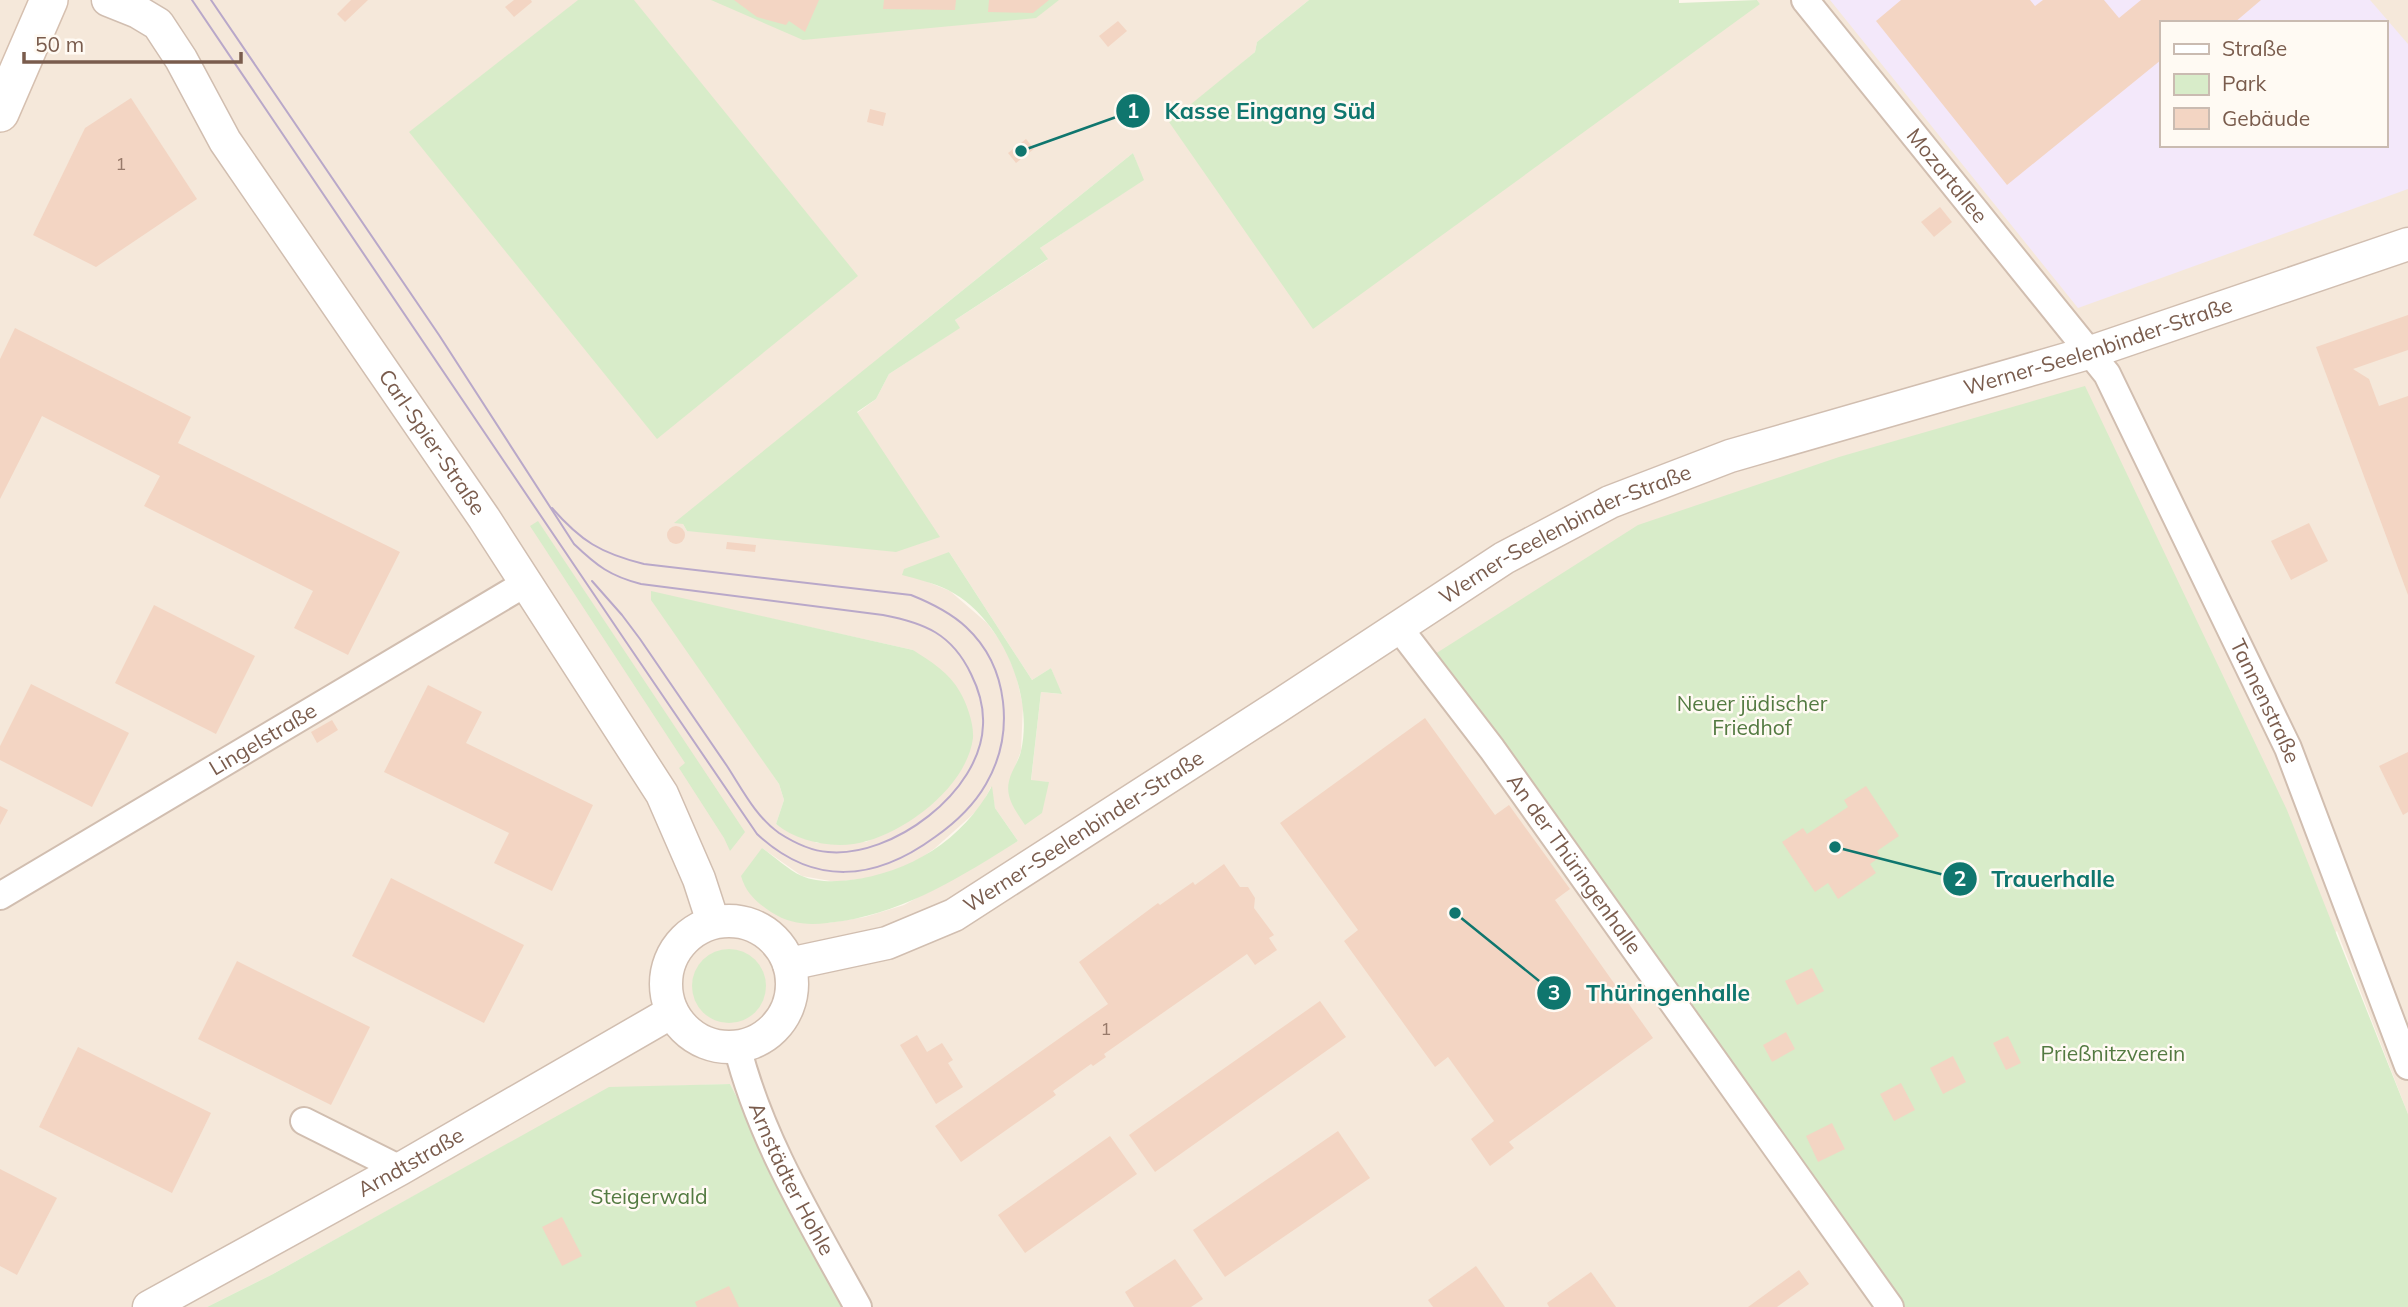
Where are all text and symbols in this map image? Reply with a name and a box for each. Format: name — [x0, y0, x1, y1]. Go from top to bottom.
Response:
scale bar — [24, 21, 242, 65]
legend — [2160, 21, 2387, 147]
text: 50 m — [35, 31, 84, 57]
text: Straße — [2222, 35, 2287, 61]
text: Park — [2222, 70, 2266, 96]
callout: Kasse Eingang Süd — [1115, 89, 1389, 133]
text: Kasse Eingang Süd — [1165, 96, 1375, 125]
text: 1 — [1127, 97, 1139, 123]
text: Gebäude — [2222, 105, 2310, 131]
street label: Mozartallee — [1902, 123, 1994, 228]
house number: 1 — [116, 152, 126, 175]
street label: Werner-Seelenbinder-Straße — [1960, 291, 2235, 400]
street label: Carl-Spier-Straße — [374, 364, 492, 519]
street label: Werner-Seelenbinder-Straße — [1434, 458, 1694, 609]
street label: Tannenstraße — [2225, 634, 2306, 766]
park label: Neuer jüdischer Friedhof — [1677, 690, 1828, 740]
street label: Lingelstraße — [204, 697, 321, 781]
street label: Werner-Seelenbinder-Straße — [958, 744, 1208, 918]
street label: An der Thüringenhalle — [1502, 768, 1648, 959]
callout: Trauerhalle — [1942, 857, 2129, 901]
text: Trauerhalle — [1991, 864, 2115, 893]
text: 2 — [1954, 865, 1966, 891]
callout: Thüringenhalle — [1537, 971, 1764, 1015]
text: Thüringenhalle — [1586, 978, 1750, 1007]
text: 3 — [1548, 979, 1560, 1005]
house number: 1 — [1101, 1017, 1111, 1040]
park label: Prießnitzverein — [2041, 1040, 2185, 1066]
street label: Arnstädter Hohle — [744, 1099, 841, 1259]
street label: Arndtstraße — [353, 1121, 468, 1202]
park label: Steigerwald — [590, 1183, 708, 1209]

